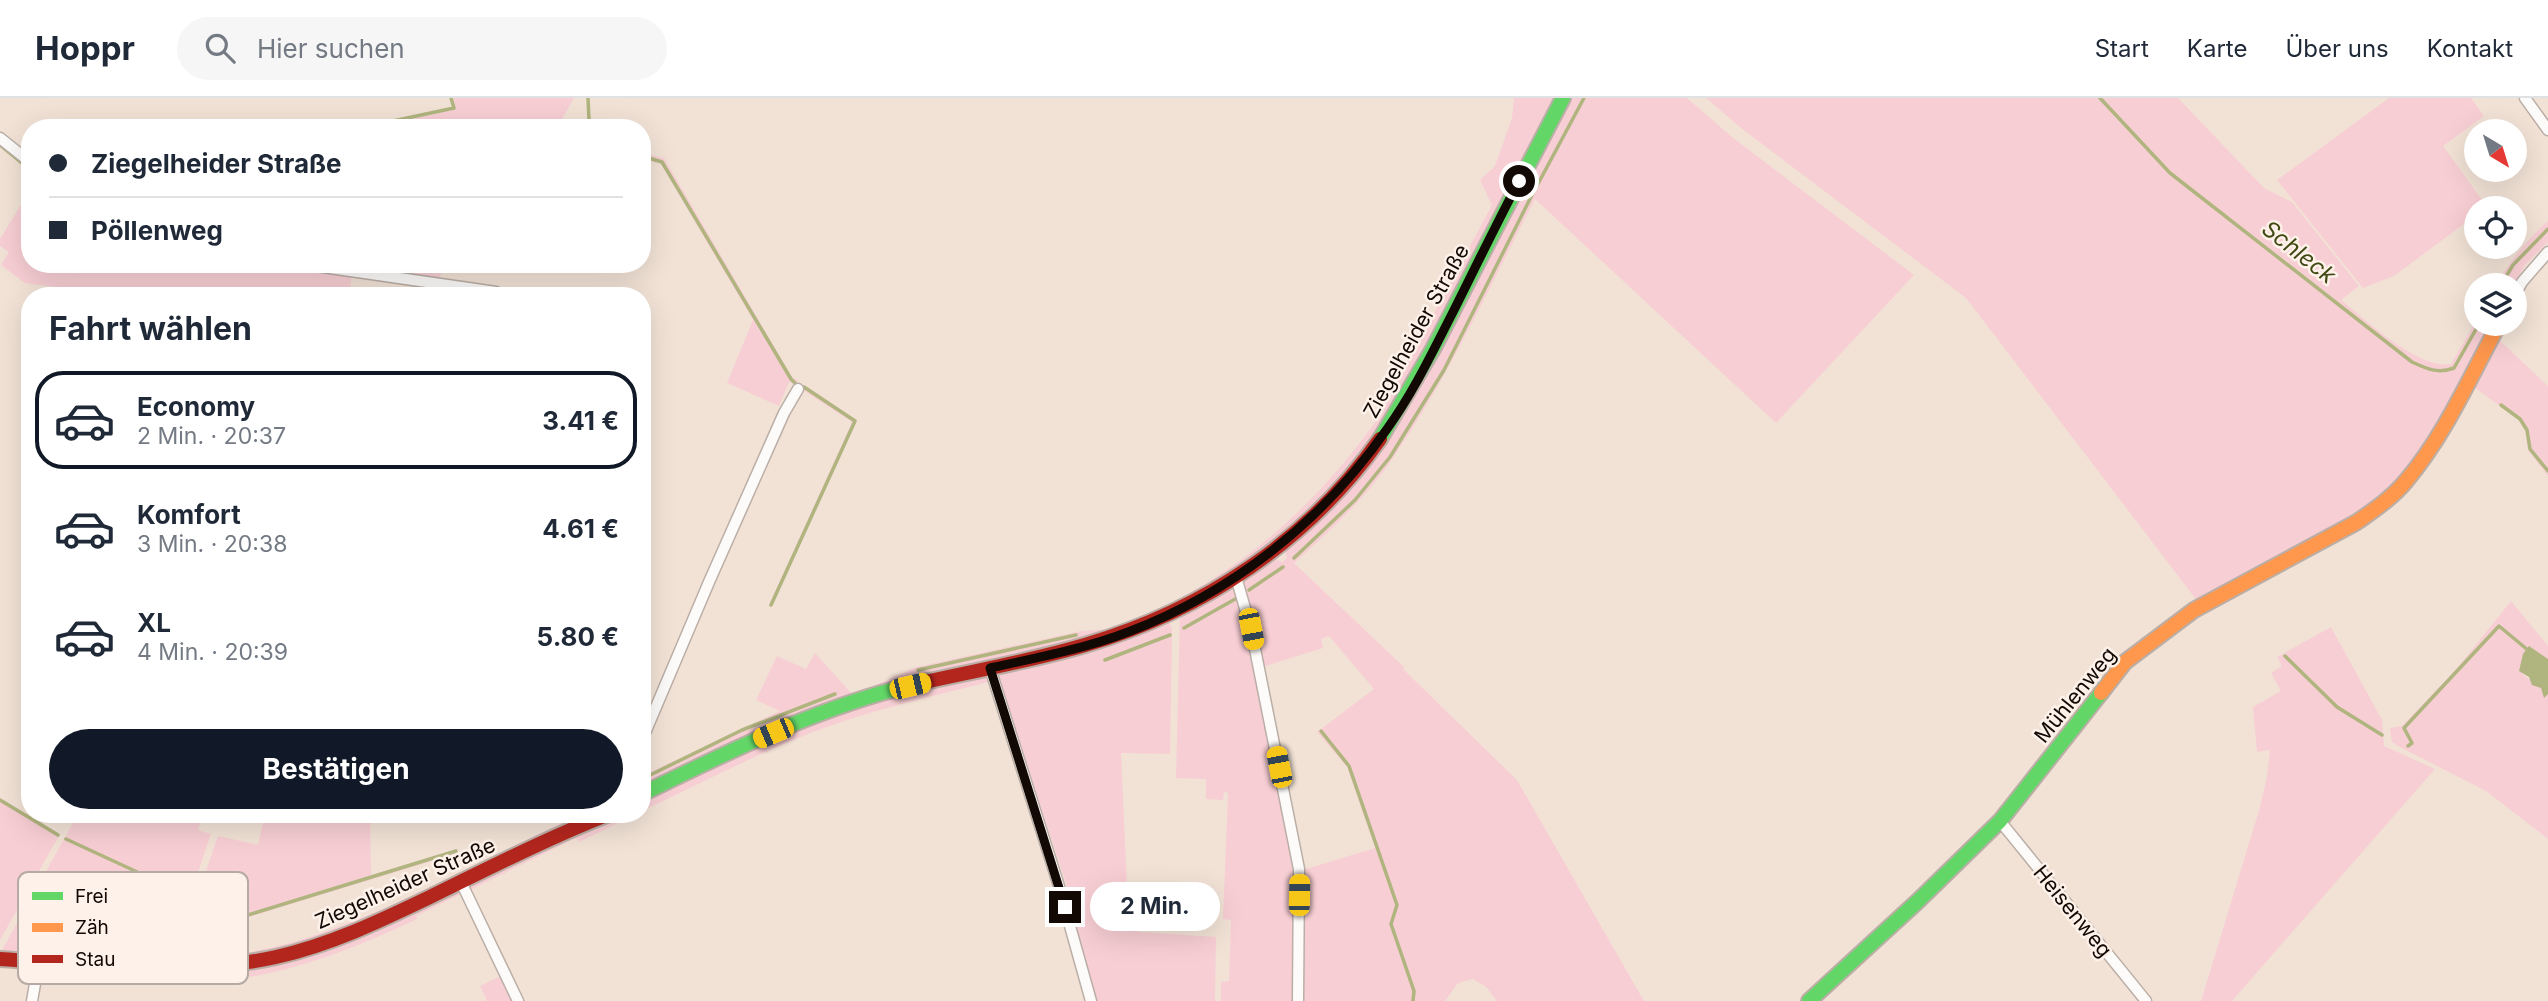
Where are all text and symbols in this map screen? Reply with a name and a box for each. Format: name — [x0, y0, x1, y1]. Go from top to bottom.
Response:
search box — [177, 17, 667, 80]
text: Hoppr — [35, 28, 135, 68]
icon: search — [201, 29, 239, 67]
text: Hier suchen — [257, 33, 405, 64]
text: Start — [2095, 34, 2149, 63]
text: Karte — [2187, 34, 2247, 63]
text: Über uns — [2285, 34, 2389, 63]
text: Kontakt — [2427, 34, 2513, 63]
north arrow — [2464, 119, 2527, 182]
map controls — [2464, 119, 2527, 336]
text: Ziegelheider Straße — [91, 148, 342, 179]
route start — [1503, 165, 1535, 197]
button: locate — [2464, 196, 2527, 259]
water label: Schleck — [2256, 214, 2342, 290]
text: Pöllenweg — [91, 215, 223, 246]
street label: Ziegelheider Straße — [1358, 240, 1474, 422]
button: layers — [2464, 273, 2527, 336]
text: Fahrt wählen — [49, 309, 252, 348]
icon: car — [53, 389, 116, 452]
text: Economy — [137, 391, 255, 422]
text: 3.41 € — [542, 405, 619, 436]
text: 2 Min. · 20:37 — [137, 422, 286, 450]
icon: car — [53, 497, 116, 560]
text: Komfort — [137, 499, 241, 530]
text: 4.61 € — [542, 513, 619, 544]
text: 3 Min. · 20:38 — [137, 530, 287, 558]
icon: car — [53, 605, 116, 668]
car — [1237, 606, 1266, 652]
text: XL — [137, 607, 171, 638]
text: 5.80 € — [537, 621, 619, 652]
text: 4 Min. · 20:39 — [137, 638, 288, 666]
street label: Mühlenweg — [2029, 642, 2121, 748]
car — [888, 671, 933, 701]
car — [750, 715, 797, 751]
button: Bestätigen — [49, 729, 623, 809]
car — [1265, 744, 1294, 790]
street label: Ziegelheider Straße — [311, 832, 499, 934]
street label: Heisenweg — [2028, 860, 2118, 962]
legend — [18, 872, 248, 984]
car — [1289, 874, 1310, 916]
callout: 2 Min. — [1090, 882, 1219, 932]
text: Frei — [75, 885, 108, 908]
route end — [1049, 891, 1081, 923]
text: 2 Min. — [1120, 892, 1190, 920]
text: Zäh — [75, 916, 109, 939]
text: Stau — [75, 948, 115, 971]

